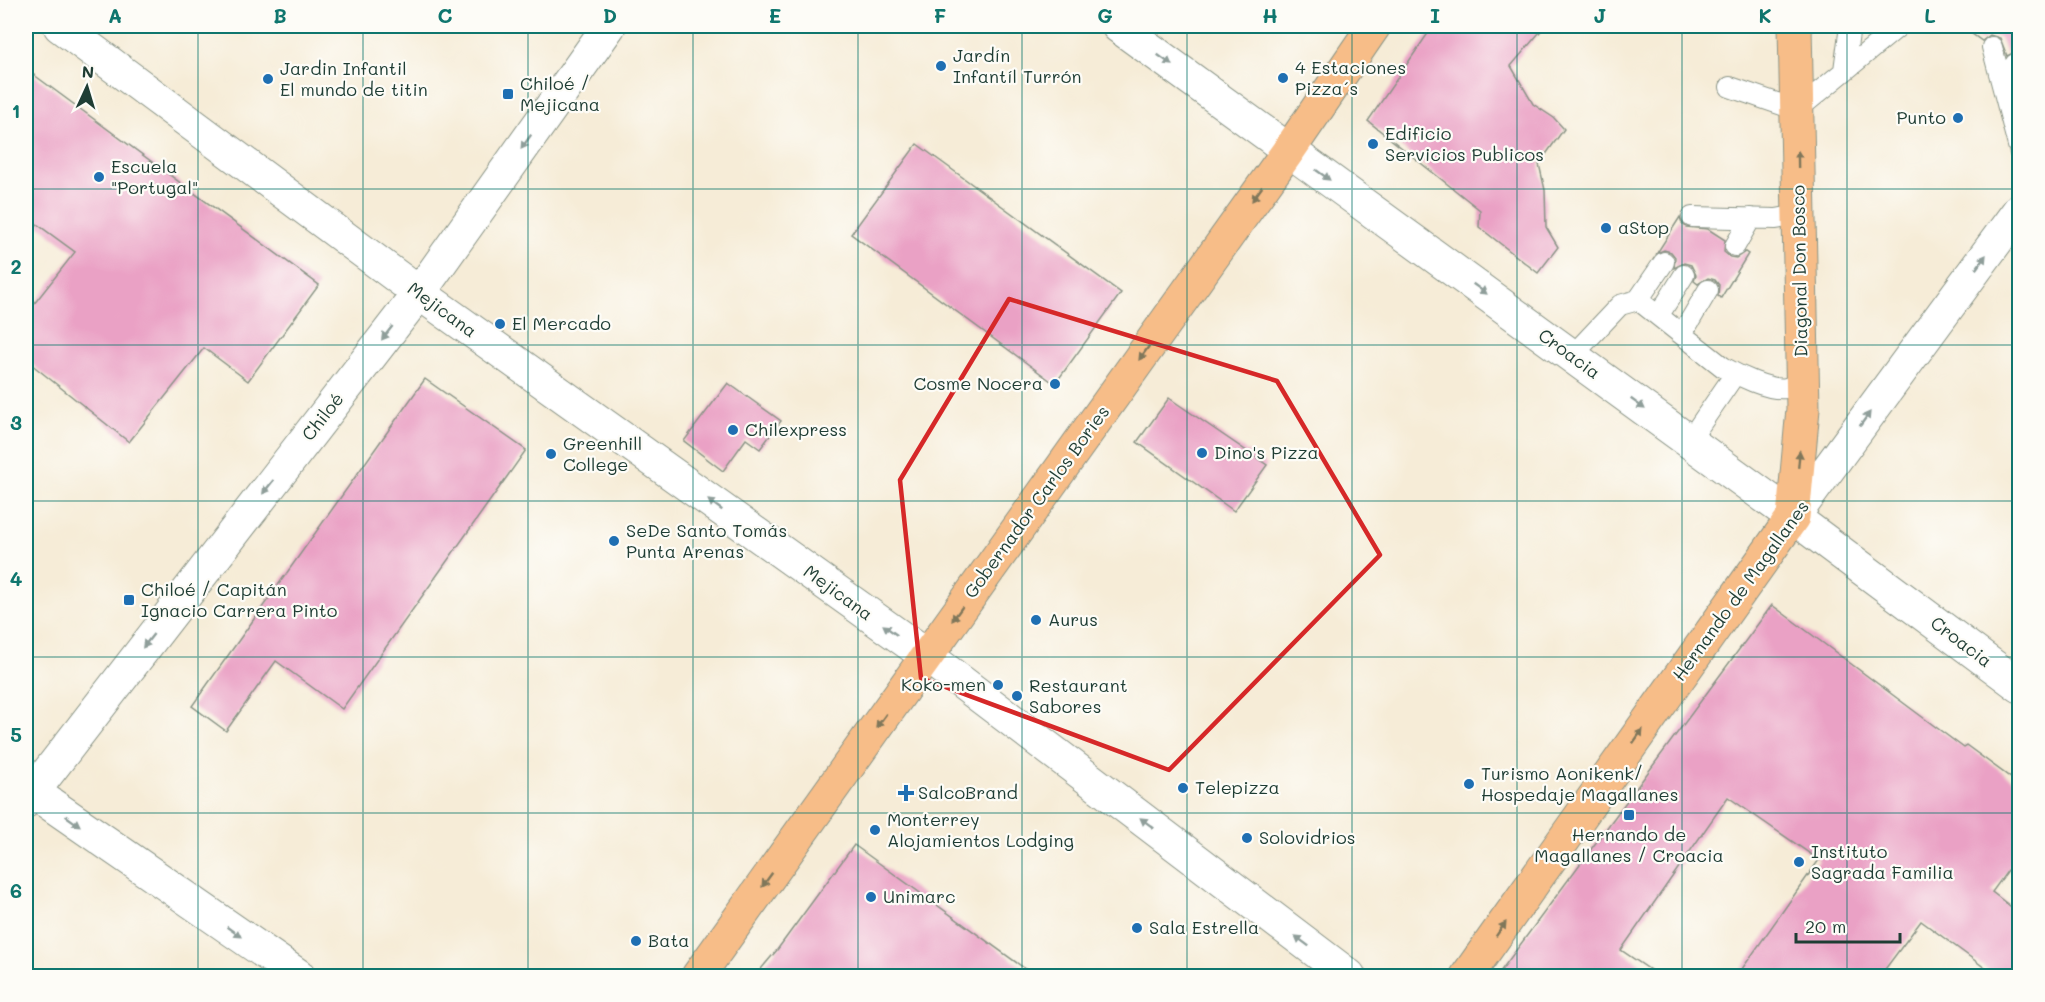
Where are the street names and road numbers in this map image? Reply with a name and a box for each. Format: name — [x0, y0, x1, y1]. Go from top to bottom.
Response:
street label: Diagonal Don Bosco — [1785, 184, 1813, 357]
street label: Mejicana — [403, 276, 482, 342]
street label: Croacia — [1534, 323, 1605, 384]
street label: Chiloé — [296, 387, 349, 445]
street label: Gobernador Carlos Bories — [958, 400, 1114, 603]
street label: Hernando de Magallanes — [1667, 495, 1814, 686]
street label: Mejicana — [799, 559, 878, 625]
street label: Croacia — [1926, 610, 1997, 672]

